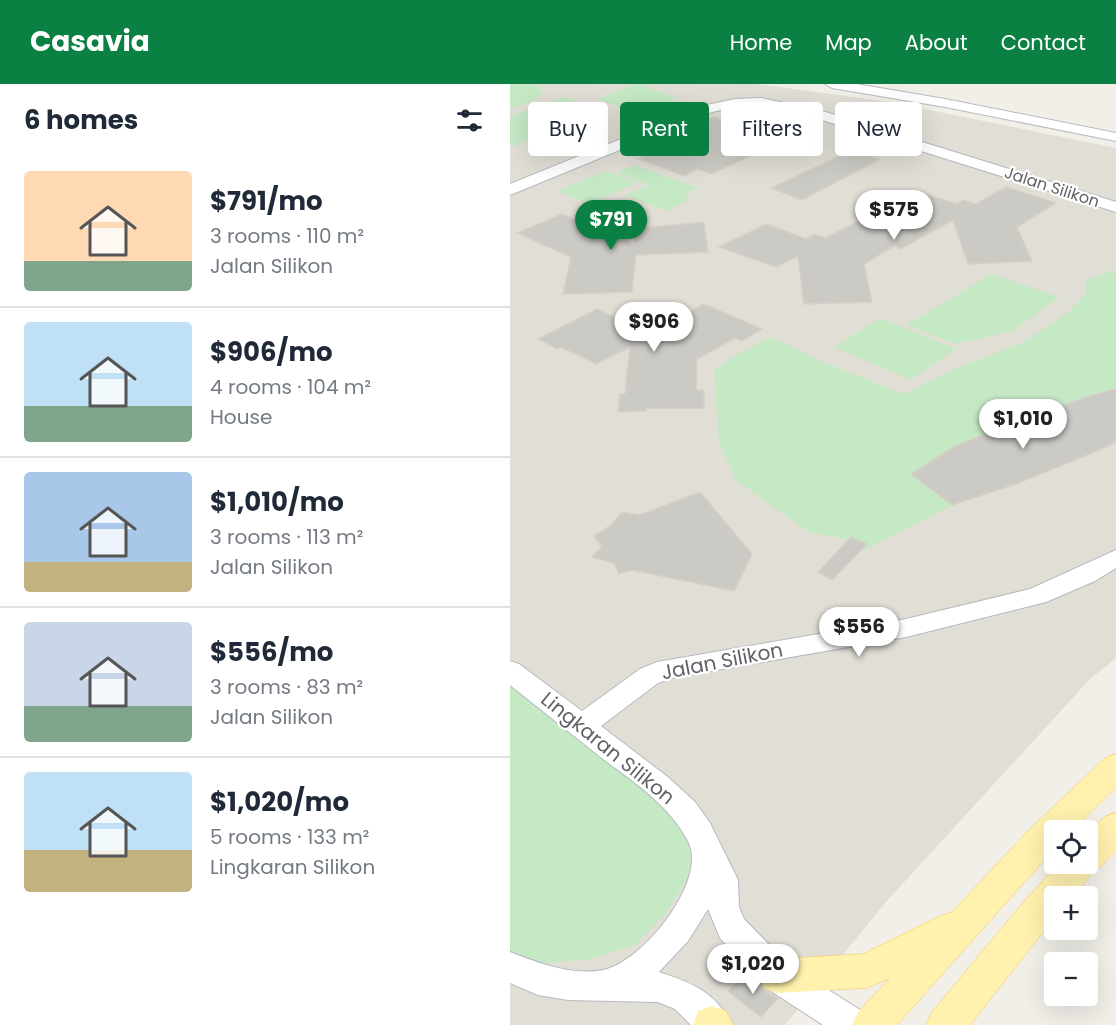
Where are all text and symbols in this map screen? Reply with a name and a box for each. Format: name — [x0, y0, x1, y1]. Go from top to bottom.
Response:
text: Casavia — [30, 22, 150, 61]
text: Home — [730, 28, 792, 57]
text: Map — [825, 28, 872, 57]
text: About — [905, 28, 968, 57]
text: Contact — [1001, 28, 1086, 57]
text: 6 homes — [24, 102, 138, 138]
chip: Buy — [528, 102, 608, 156]
chip: Rent — [620, 102, 709, 156]
chip: Filters — [721, 102, 823, 156]
chip: New — [835, 102, 922, 156]
icon: filters — [453, 104, 486, 137]
street label: Jalan Silikon — [1002, 161, 1102, 213]
text: $791/mo — [210, 183, 323, 219]
pin: $575 — [858, 190, 930, 241]
icon: home — [72, 195, 144, 267]
text: $575 — [869, 195, 919, 223]
pin: $791 — [575, 200, 647, 251]
text: $791 — [589, 205, 633, 233]
text: 3 rooms · 110 m² — [210, 222, 364, 250]
text: Jalan Silikon — [210, 252, 333, 280]
pin: $906 — [618, 302, 690, 353]
text: $906 — [628, 307, 680, 335]
text: $906/mo — [210, 334, 333, 370]
icon: home — [72, 346, 144, 418]
text: 4 rooms · 104 m² — [210, 373, 371, 401]
pin: $1,010 — [974, 399, 1072, 450]
text: House — [210, 403, 272, 431]
text: $1,010 — [993, 404, 1053, 432]
text: $1,010/mo — [210, 484, 344, 520]
icon: home — [72, 496, 144, 568]
text: 3 rooms · 113 m² — [210, 523, 363, 551]
text: Jalan Silikon — [210, 553, 333, 581]
pin: $556 — [823, 607, 895, 658]
text: $556 — [833, 612, 885, 640]
text: $556/mo — [210, 634, 333, 670]
street label: Jalan Silikon — [659, 636, 785, 686]
icon: home — [72, 646, 144, 718]
text: 3 rooms · 83 m² — [210, 673, 363, 701]
street label: Lingkaran Silikon — [535, 685, 681, 811]
text: Jalan Silikon — [210, 703, 333, 731]
text: $1,020/mo — [210, 784, 349, 820]
icon: home — [72, 796, 144, 868]
map controls — [1044, 820, 1098, 1006]
button: locate — [1044, 820, 1098, 874]
text: 5 rooms · 133 m² — [210, 823, 369, 851]
text: Lingkaran Silikon — [210, 853, 375, 881]
button: + — [1044, 886, 1098, 940]
pin: $1,020 — [704, 944, 802, 995]
text: $1,020 — [721, 949, 785, 977]
button: − — [1044, 952, 1098, 1006]

